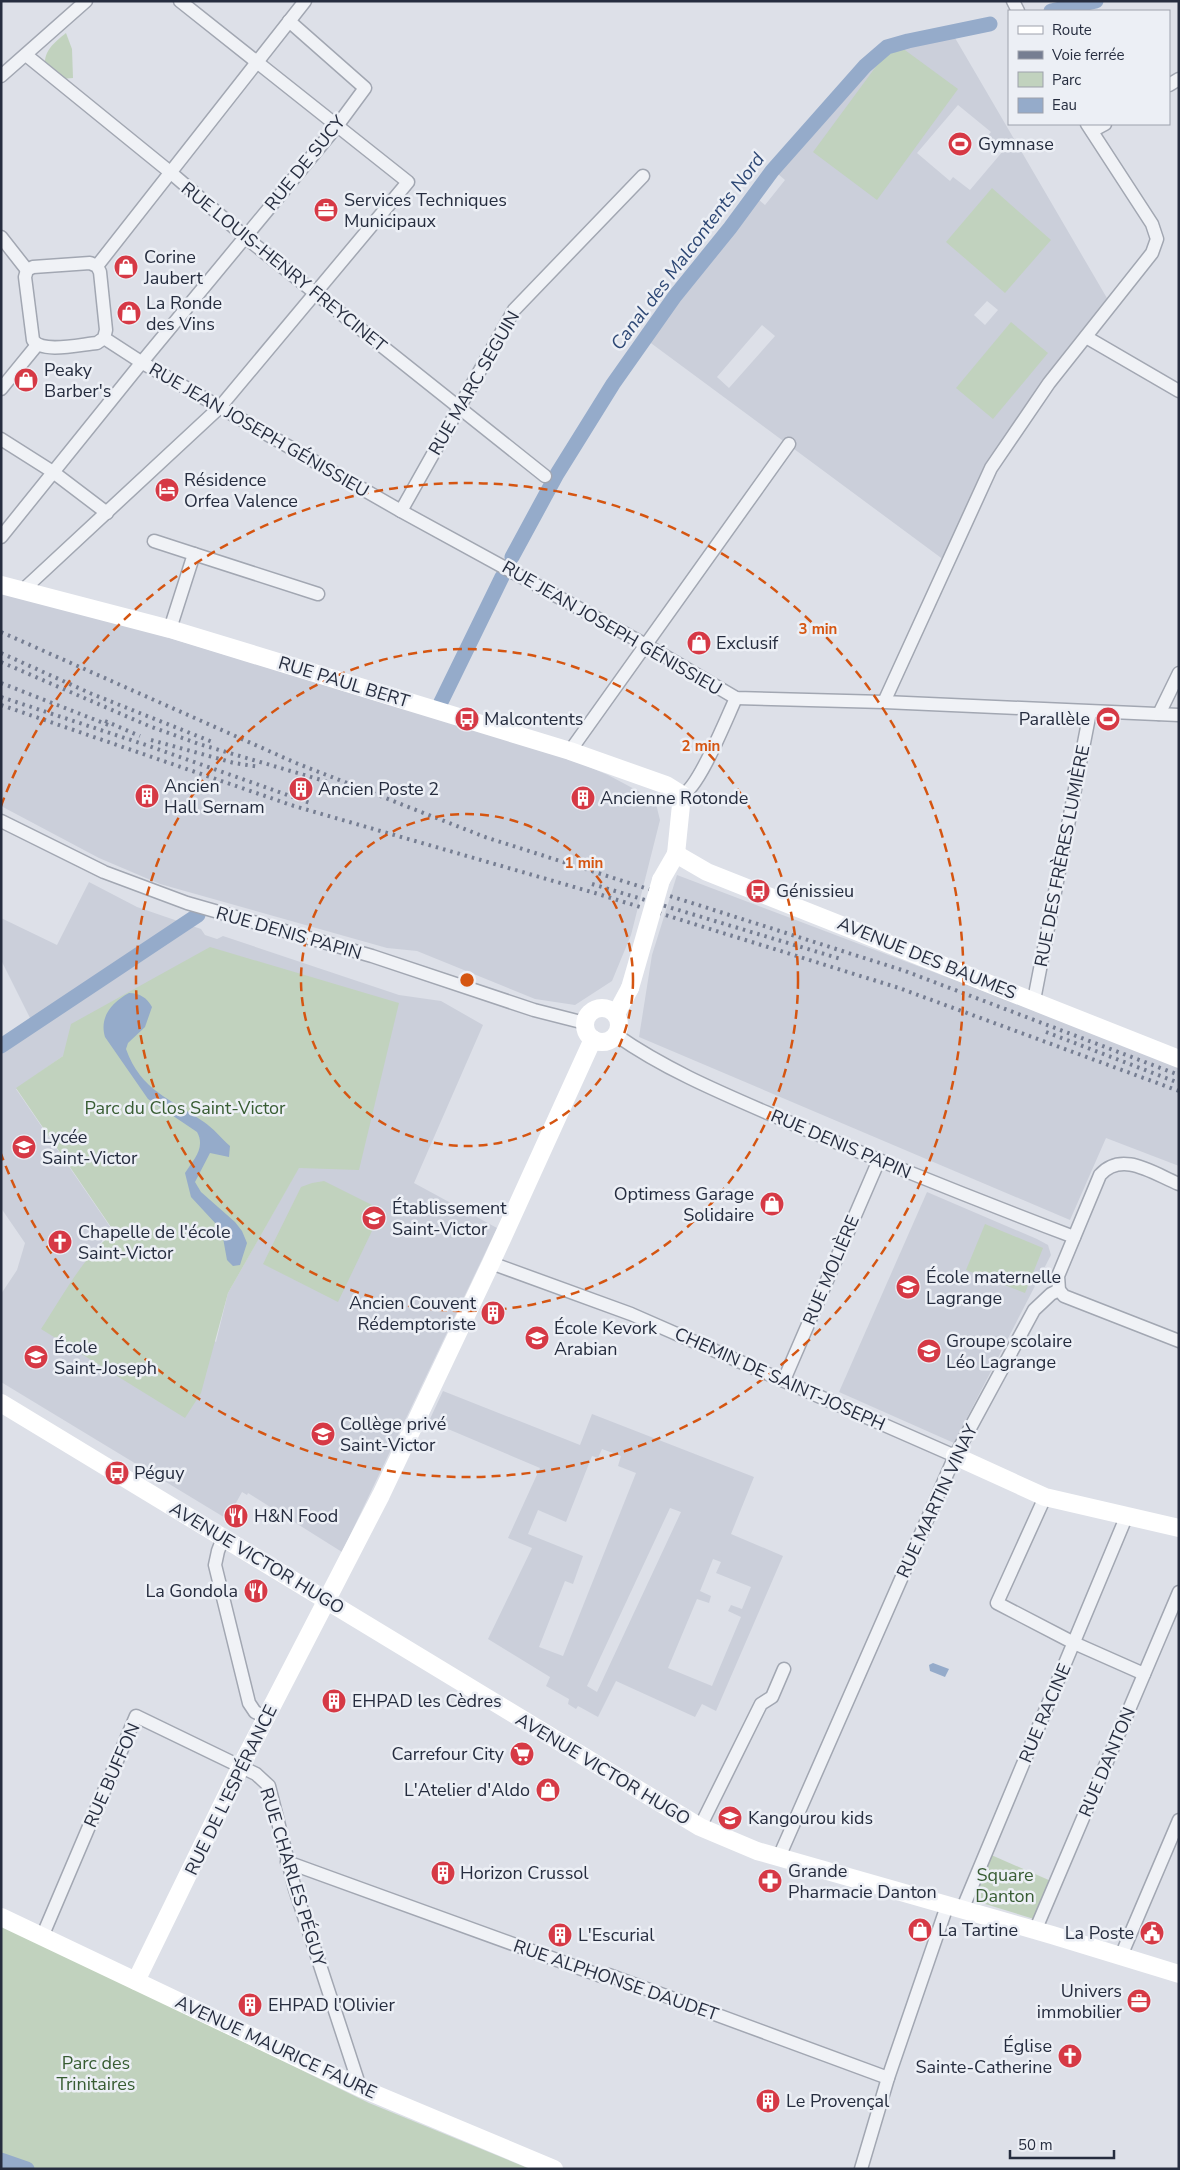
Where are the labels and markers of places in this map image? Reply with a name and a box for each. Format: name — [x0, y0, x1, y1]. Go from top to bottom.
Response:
sports icon: Gymnase — [947, 131, 973, 157]
place label: Gymnase — [978, 132, 1054, 156]
place label: Services Techniques Municipaux — [344, 188, 507, 233]
office icon: Services Techniques Municipaux — [313, 197, 339, 223]
place label: Corine Jaubert — [143, 245, 203, 290]
shop icon: Corine Jaubert — [113, 254, 139, 280]
place label: La Ronde des Vins — [146, 291, 222, 336]
shop icon: La Ronde des Vins — [116, 300, 142, 326]
place label: Peaky Barber's — [44, 358, 111, 403]
shop icon: Peaky Barber's — [13, 367, 39, 393]
place label: Résidence Orfea Valence — [184, 468, 298, 513]
hotel icon: Résidence Orfea Valence — [154, 477, 180, 503]
shop icon: Exclusif — [686, 630, 712, 656]
place label: Exclusif — [716, 631, 779, 655]
bus stop icon: Malcontents — [454, 706, 480, 732]
sports icon: Parallèle — [1095, 706, 1121, 732]
place label: Malcontents — [484, 707, 584, 731]
place label: Parallèle — [1019, 707, 1090, 731]
place label: Ancien Hall Sernam — [164, 774, 265, 819]
building icon: Ancien Poste 2 — [288, 776, 314, 802]
place label: Ancien Poste 2 — [318, 777, 439, 801]
building icon: Ancien Hall Sernam — [134, 783, 160, 809]
building icon: Ancienne Rotonde — [570, 785, 596, 811]
place label: Ancienne Rotonde — [600, 786, 748, 810]
bus stop icon: Génissieu — [745, 878, 771, 904]
place label: Génissieu — [776, 879, 854, 903]
centre of rings — [458, 971, 476, 989]
place label: Lycée Saint-Victor — [42, 1125, 138, 1170]
school or university icon: Lycée Saint-Victor — [11, 1134, 37, 1160]
place label: Optimess Garage Solidaire — [614, 1182, 754, 1227]
shop icon: Optimess Garage Solidaire — [759, 1191, 785, 1217]
place label: Établissement Saint-Victor — [392, 1196, 507, 1241]
school or university icon: Établissement Saint-Victor — [361, 1205, 387, 1231]
place label: Chapelle de l'école Saint-Victor — [78, 1220, 231, 1265]
church icon: Chapelle de l'école Saint-Victor — [47, 1229, 73, 1255]
place label: École maternelle Lagrange — [926, 1265, 1061, 1310]
school or university icon: École maternelle Lagrange — [895, 1274, 921, 1300]
place label: Ancien Couvent Rédemptoriste — [349, 1291, 477, 1336]
building icon: Ancien Couvent Rédemptoriste — [480, 1300, 506, 1326]
place label: École Kevork Arabian — [554, 1316, 658, 1361]
school or university icon: École Kevork Arabian — [524, 1325, 550, 1351]
place label: Groupe scolaire Léo Lagrange — [946, 1329, 1072, 1374]
place label: École Saint-Joseph — [54, 1335, 157, 1380]
school or university icon: Groupe scolaire Léo Lagrange — [916, 1338, 942, 1364]
school or university icon: École Saint-Joseph — [23, 1344, 49, 1370]
place label: Collège privé Saint-Victor — [340, 1412, 446, 1457]
school or university icon: Collège privé Saint-Victor — [310, 1421, 336, 1447]
bus stop icon: Péguy — [104, 1460, 130, 1486]
place label: Péguy — [134, 1461, 185, 1485]
restaurant icon: H&N Food — [223, 1503, 249, 1529]
place label: H&N Food — [254, 1504, 338, 1528]
restaurant icon: La Gondola — [243, 1578, 269, 1604]
place label: La Gondola — [145, 1579, 238, 1603]
building icon: EHPAD les Cèdres — [321, 1688, 347, 1714]
place label: EHPAD les Cèdres — [352, 1689, 502, 1713]
supermarket icon: Carrefour City — [509, 1741, 535, 1767]
place label: Carrefour City — [391, 1742, 505, 1766]
shop icon: L'Atelier d'Aldo — [535, 1777, 561, 1803]
place label: L'Atelier d'Aldo — [404, 1778, 530, 1802]
school or university icon: Kangourou kids — [717, 1805, 743, 1831]
place label: Kangourou kids — [748, 1806, 873, 1830]
place label: Grande Pharmacie Danton — [788, 1859, 937, 1904]
building icon: Horizon Crussol — [430, 1860, 456, 1886]
place label: Horizon Crussol — [460, 1861, 589, 1885]
pharmacy icon: Grande Pharmacie Danton — [757, 1868, 783, 1894]
shop icon: La Tartine — [907, 1917, 933, 1943]
place label: La Tartine — [938, 1918, 1018, 1942]
public building icon: La Poste — [1139, 1920, 1165, 1946]
place label: La Poste — [1065, 1921, 1134, 1945]
building icon: L'Escurial — [547, 1922, 573, 1948]
place label: L'Escurial — [578, 1923, 655, 1947]
place label: Univers immobilier — [1037, 1979, 1123, 2024]
office icon: Univers immobilier — [1126, 1988, 1152, 2014]
building icon: EHPAD l'Olivier — [237, 1992, 263, 2018]
place label: EHPAD l'Olivier — [268, 1993, 395, 2017]
place label: Église Sainte-Catherine — [915, 2034, 1052, 2079]
church icon: Église Sainte-Catherine — [1057, 2043, 1083, 2069]
building icon: Le Provençal — [755, 2088, 781, 2114]
place label: Le Provençal — [786, 2089, 890, 2113]

